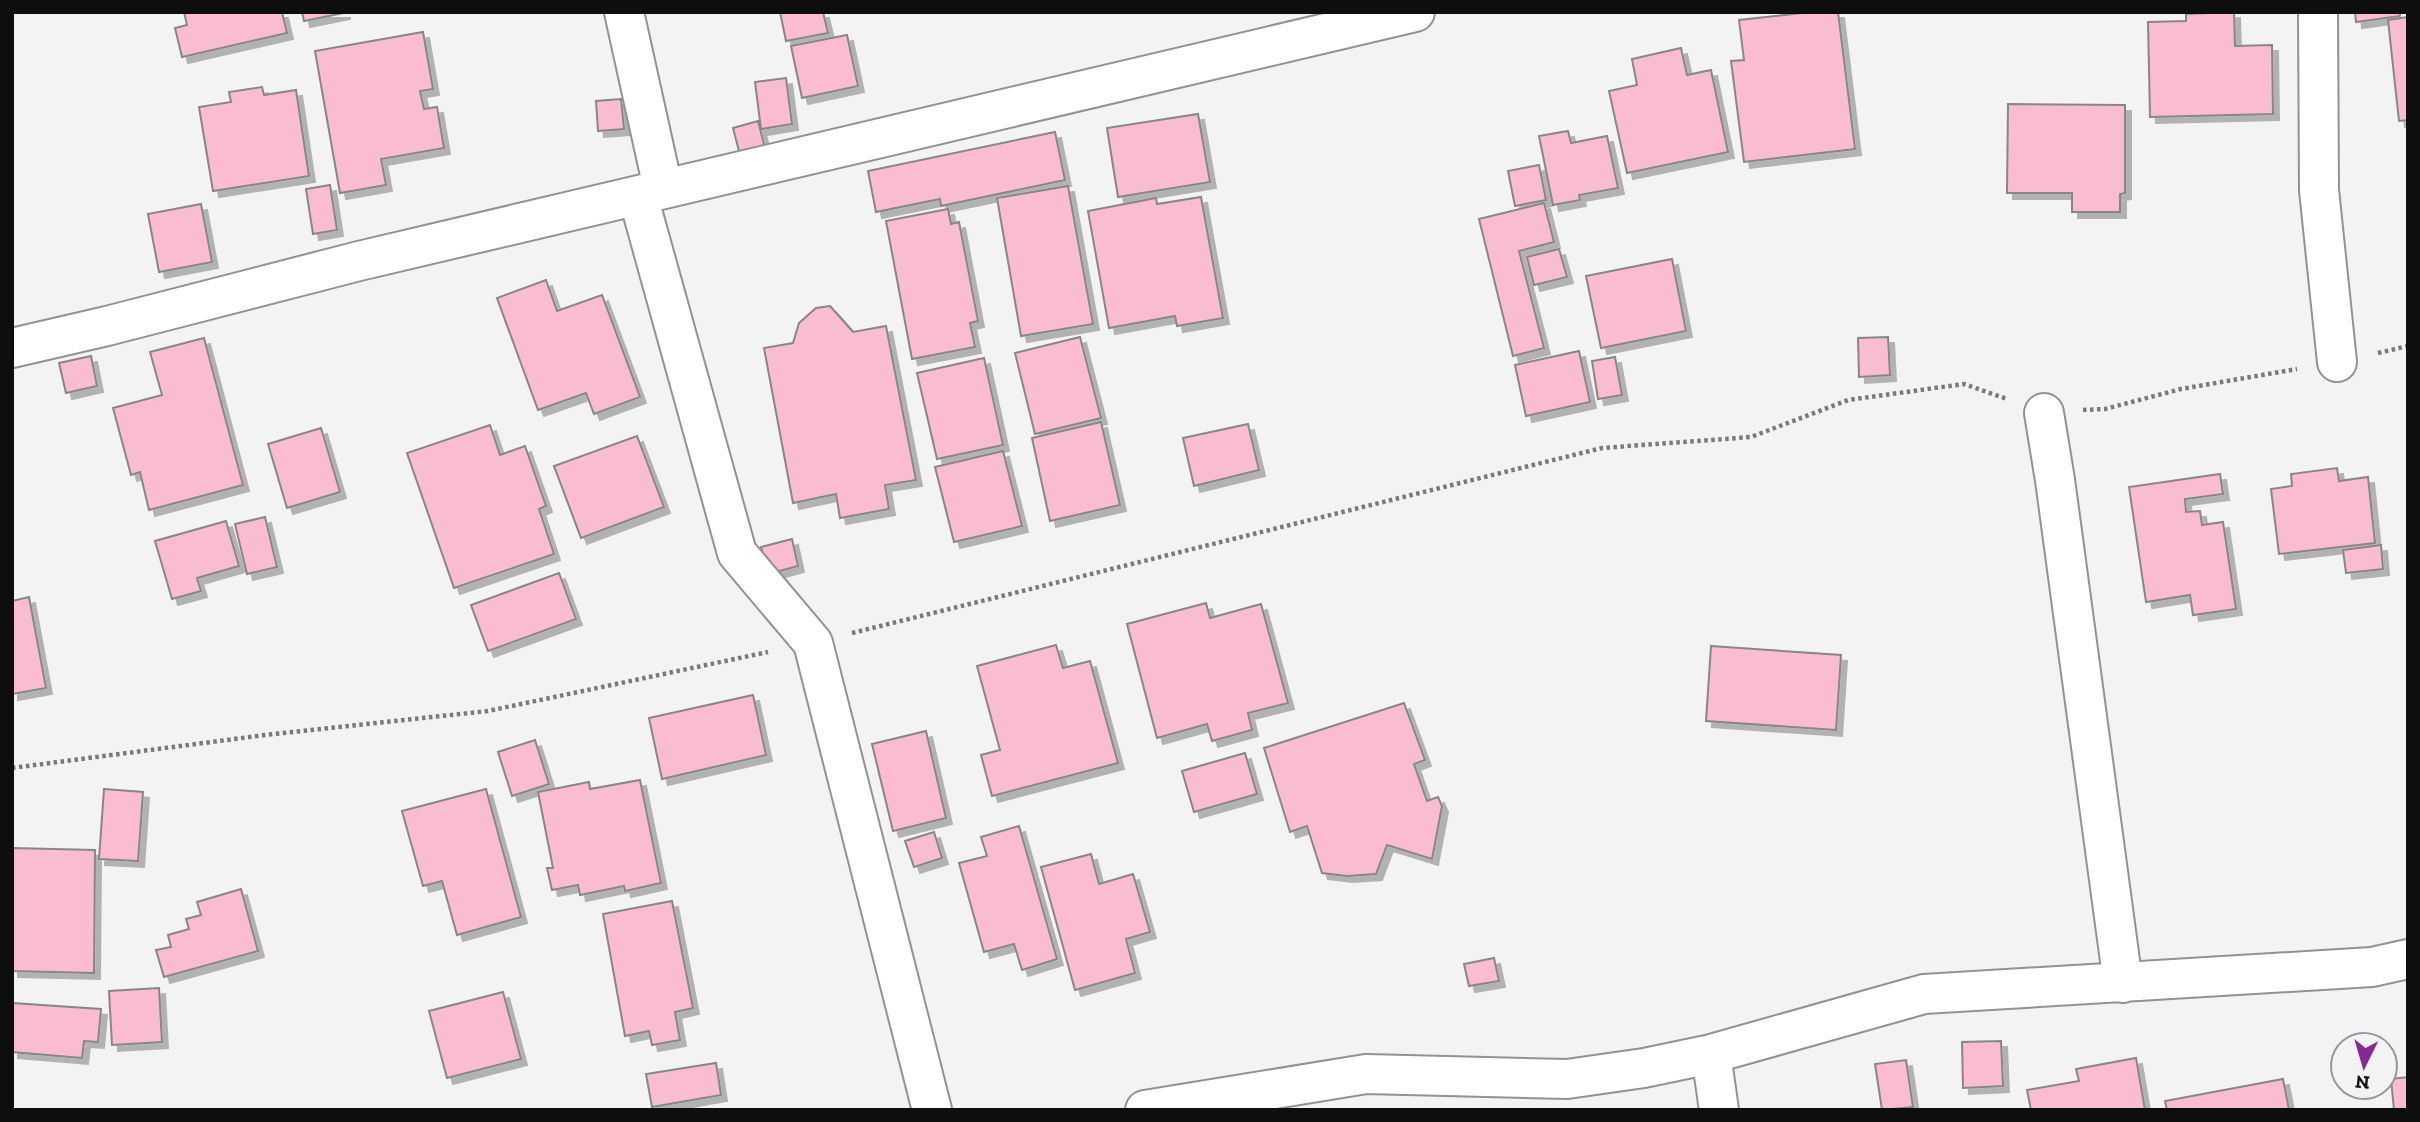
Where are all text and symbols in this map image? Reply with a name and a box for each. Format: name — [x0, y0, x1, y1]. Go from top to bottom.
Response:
north arrow — [2329, 1031, 2399, 1101]
text: N — [2354, 1070, 2371, 1095]

